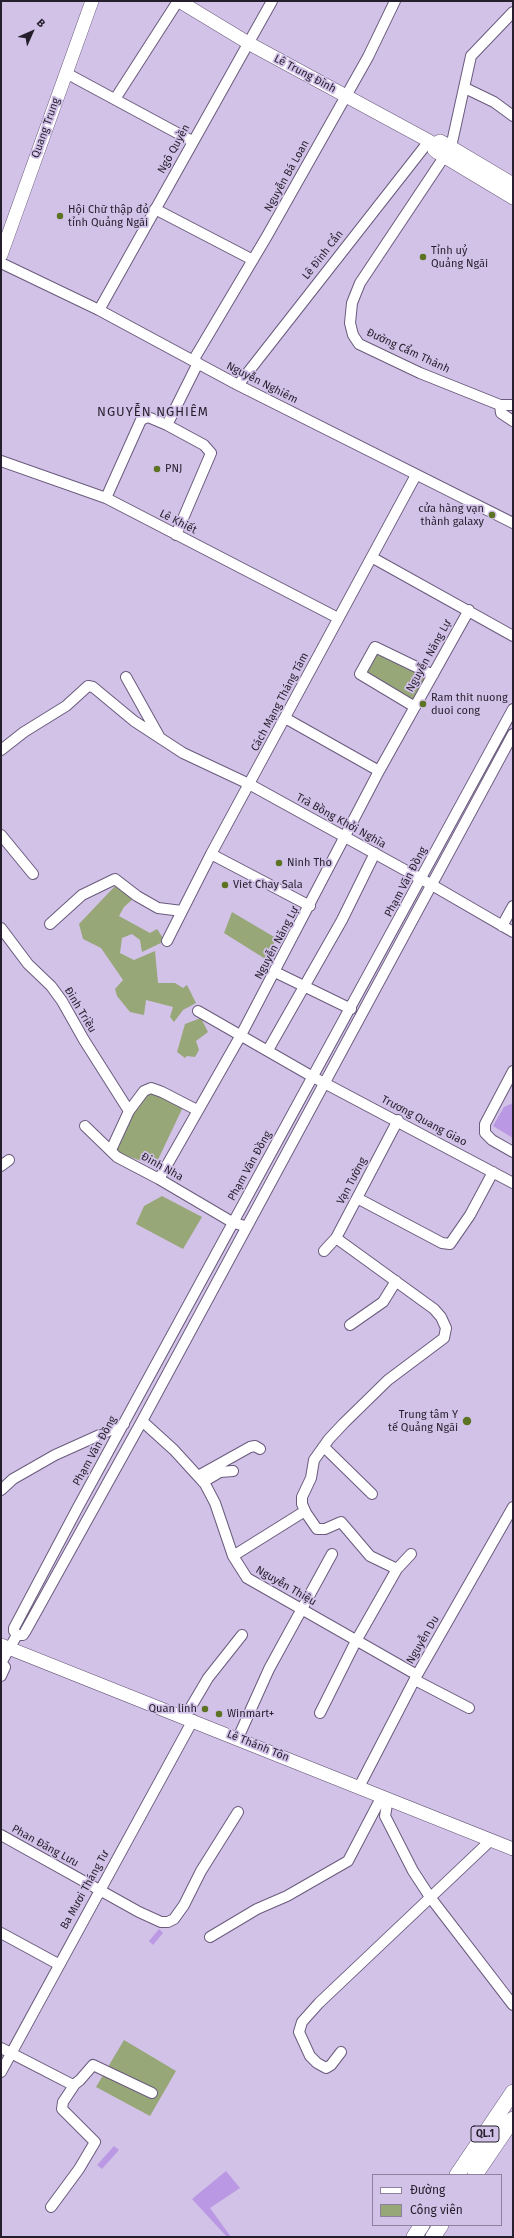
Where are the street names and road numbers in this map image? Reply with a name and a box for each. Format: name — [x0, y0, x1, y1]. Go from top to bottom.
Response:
street label: Lê Trung Đình — [272, 52, 338, 96]
street label: Quang Trung — [29, 96, 63, 160]
street label: Ngô Quyền — [155, 122, 193, 176]
street label: Nguyễn Bá Loan — [262, 138, 312, 214]
street label: Lê Đình Cẩn — [300, 228, 346, 282]
street label: Đường Cẩm Thành — [364, 326, 452, 376]
street label: Nguyễn Nghiêm — [224, 359, 300, 407]
street label: Lê Khiết — [157, 507, 199, 537]
street label: Nguyễn Năng Lự — [404, 617, 454, 695]
street label: Cách Mạng Tháng Tám — [248, 650, 312, 754]
street label: Trà Bồng Khởi Nghĩa — [294, 791, 388, 851]
street label: Phạm Văn Đồng — [382, 845, 430, 919]
street label: Nguyễn Năng Lự — [252, 904, 302, 982]
street label: Đinh Triều — [61, 985, 99, 1035]
street label: Trương Quang Giao — [379, 1093, 469, 1149]
street label: Phạm Văn Đồng — [225, 1129, 275, 1203]
street label: Đinh Nha — [139, 1150, 185, 1184]
street label: Vạn Tường — [334, 1155, 370, 1207]
street label: Phạm Văn Đồng — [70, 1414, 120, 1488]
street label: Nguyễn Thiệu — [253, 1563, 319, 1609]
street label: Nguyễn Du — [404, 1613, 442, 1667]
street label: Lê Thánh Tôn — [225, 1728, 291, 1764]
street label: Phan Đăng Lưu — [9, 1822, 81, 1870]
street label: Ba Mươi Tháng Tư — [58, 1848, 112, 1932]
road number: QL.1 — [471, 2126, 499, 2142]

